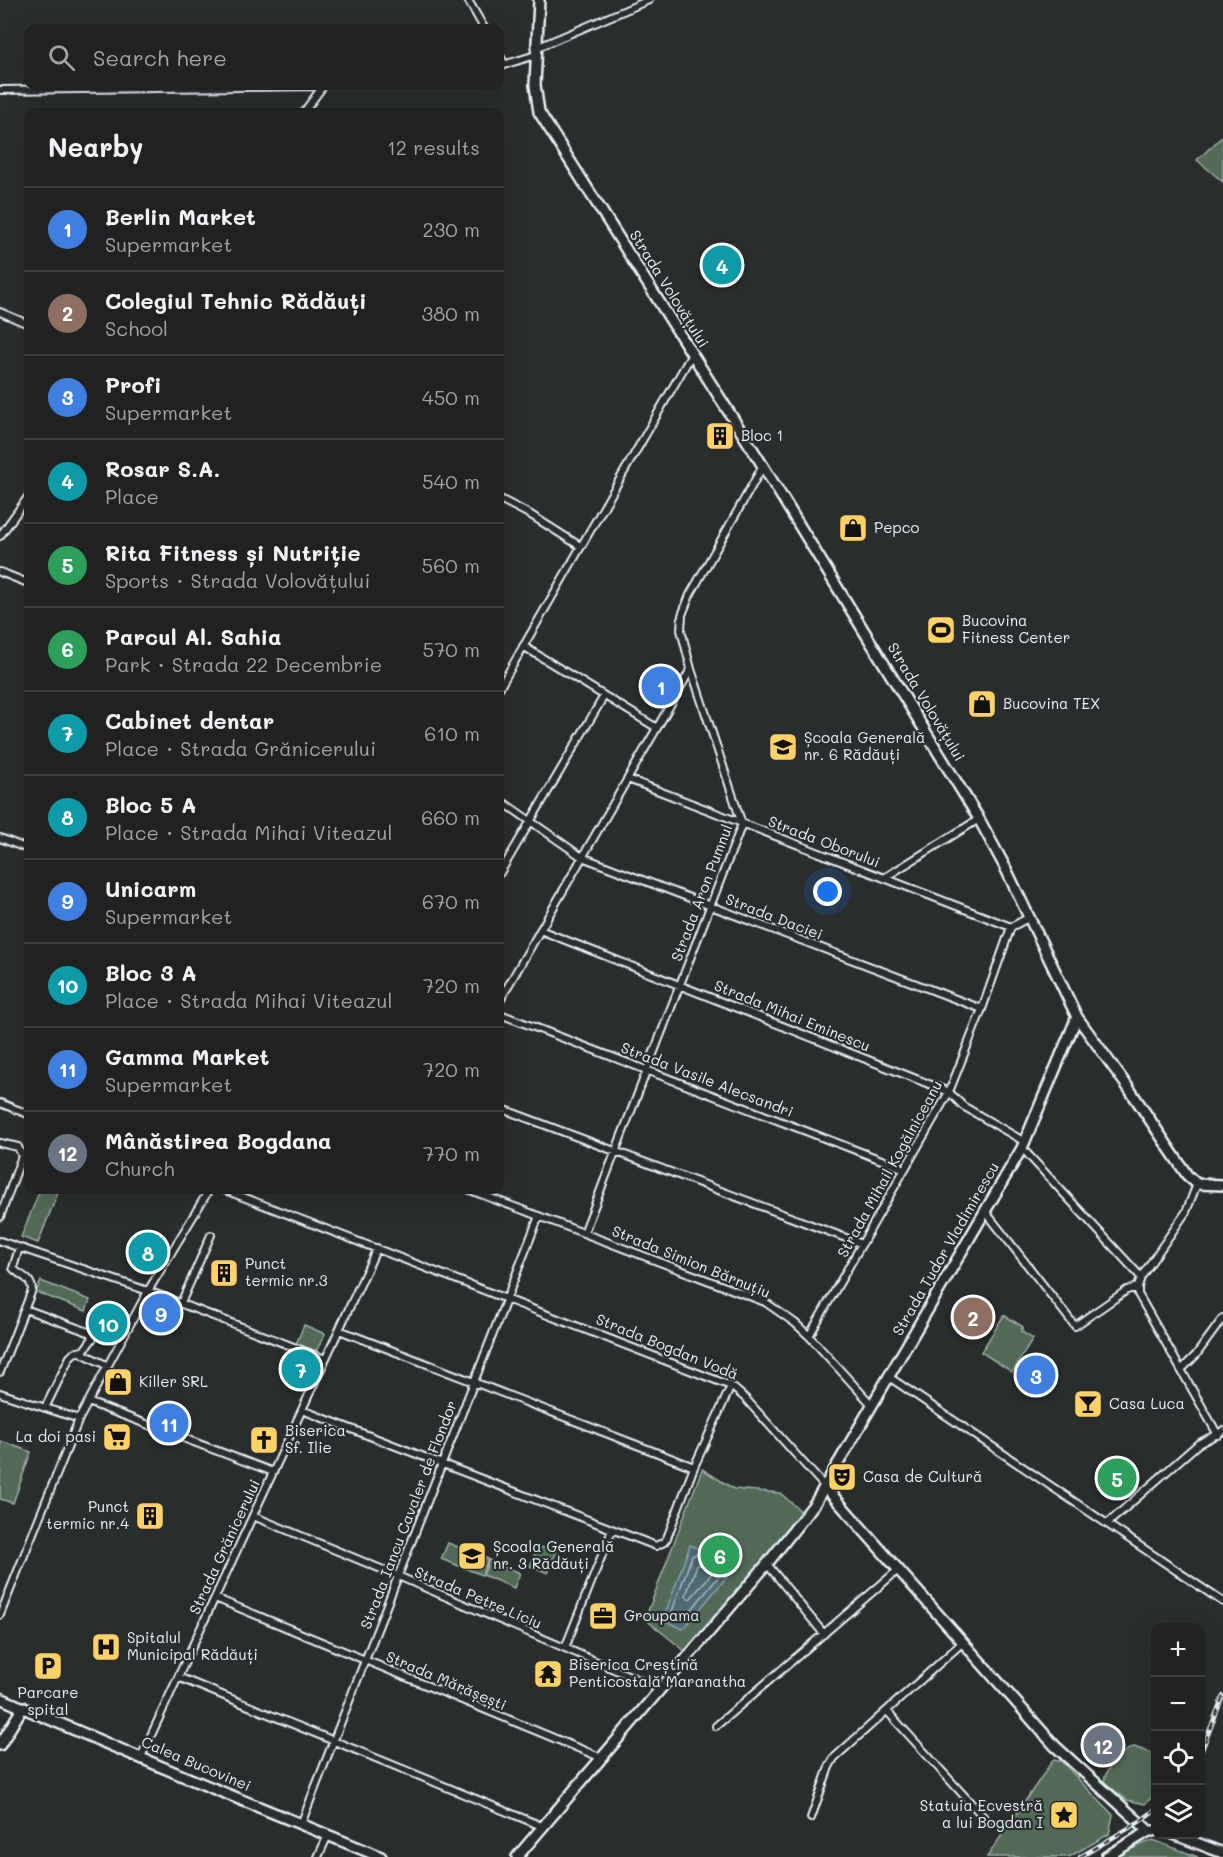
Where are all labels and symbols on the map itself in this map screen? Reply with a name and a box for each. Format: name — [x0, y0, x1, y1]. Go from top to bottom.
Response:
street label: Strada Volovățului — [625, 226, 714, 351]
pin: 4 — [702, 242, 742, 288]
building icon: Bloc 1 — [704, 420, 736, 452]
place label: Bloc 1 — [741, 425, 783, 445]
shop icon: Pepco — [837, 512, 869, 544]
place label: Pepco — [874, 517, 920, 537]
place label: Bucovina Fitness Center — [962, 610, 1070, 647]
sports icon: Bucovina Fitness Center — [925, 614, 957, 646]
street label: Strada Volovățului — [883, 639, 970, 765]
pin: 1 — [642, 664, 680, 708]
shop icon: Bucovina TEX — [966, 688, 998, 720]
place label: Bucovina TEX — [1003, 693, 1100, 713]
place label: Școala Generală nr. 6 Rădăuți — [804, 727, 925, 765]
school or university icon: Școala Generală nr. 6 Rădăuți — [767, 731, 799, 763]
street label: Strada Oborului — [766, 811, 883, 872]
street label: Strada Aron Pumnul — [666, 821, 736, 964]
your location — [813, 877, 842, 906]
street label: Strada Daciei — [723, 888, 826, 944]
street label: Strada Mihai Eminescu — [711, 975, 873, 1056]
street label: Strada Vasile Alecsandri — [618, 1037, 796, 1121]
street label: Strada Mihail Kogălniceanu — [832, 1076, 946, 1261]
street label: Strada Tudor Vladimirescu — [887, 1158, 1003, 1339]
street label: Strada Simion Bărnuțiu — [609, 1220, 774, 1303]
pin: 8 — [128, 1230, 168, 1274]
place label: Punct termic nr.3 — [245, 1253, 328, 1290]
building icon: Punct termic nr.3 — [208, 1257, 240, 1289]
pin: 9 — [142, 1290, 180, 1336]
pin: 2 — [954, 1294, 992, 1340]
pin: 10 — [88, 1300, 128, 1346]
street label: Strada Bogdan Vodă — [593, 1308, 742, 1384]
pin: 7 — [282, 1346, 320, 1392]
pin: 3 — [1016, 1352, 1056, 1398]
shop icon: Killer SRL — [102, 1366, 134, 1398]
place label: Killer SRL — [139, 1371, 208, 1391]
bar icon: Casa Luca — [1072, 1388, 1104, 1420]
place label: Casa Luca — [1109, 1393, 1185, 1413]
street label: Strada Iancu Cavaler de Flondor — [355, 1398, 461, 1632]
pin: 11 — [150, 1400, 188, 1446]
place label: Biserica Sf. Ilie — [285, 1420, 346, 1457]
supermarket icon: La doi pasi — [101, 1421, 133, 1453]
church icon: Biserica Sf. Ilie — [248, 1424, 280, 1456]
place label: La doi pasi — [16, 1426, 96, 1446]
pin: 5 — [1098, 1456, 1136, 1500]
theatre icon: Casa de Cultură — [826, 1461, 858, 1493]
place label: Casa de Cultură — [863, 1466, 982, 1486]
street label: Strada Grănicerului — [184, 1476, 264, 1617]
place label: Punct termic nr.4 — [46, 1496, 129, 1533]
building icon: Punct termic nr.4 — [134, 1500, 166, 1532]
pin: 6 — [700, 1532, 740, 1578]
place label: Școala Generală nr. 3 Rădăuți — [493, 1536, 614, 1574]
school or university icon: Școala Generală nr. 3 Rădăuți — [456, 1540, 488, 1572]
street label: Strada Petre Liciu — [412, 1561, 545, 1633]
office icon: Groupama — [587, 1600, 619, 1632]
place label: Groupama — [624, 1605, 700, 1625]
place label: Spitalul Municipal Rădăuți — [127, 1627, 258, 1665]
hospital icon: Spitalul Municipal Rădăuți — [90, 1631, 122, 1663]
street label: Strada Mărășești — [383, 1646, 510, 1715]
parking icon: Parcare spital — [32, 1650, 64, 1682]
place label: Biserica Creștină Penticostală Maranatha — [569, 1654, 746, 1691]
temple icon: Biserica Creștină Penticostală Maranatha — [532, 1658, 564, 1690]
place label: Parcare spital — [17, 1682, 79, 1719]
pin: 12 — [1084, 1722, 1122, 1768]
street label: Calea Bucovinei — [139, 1731, 254, 1795]
place label: Statuia Ecvestră a lui Bogdan I — [920, 1795, 1043, 1832]
place icon: Statuia Ecvestră a lui Bogdan I — [1048, 1799, 1080, 1831]

